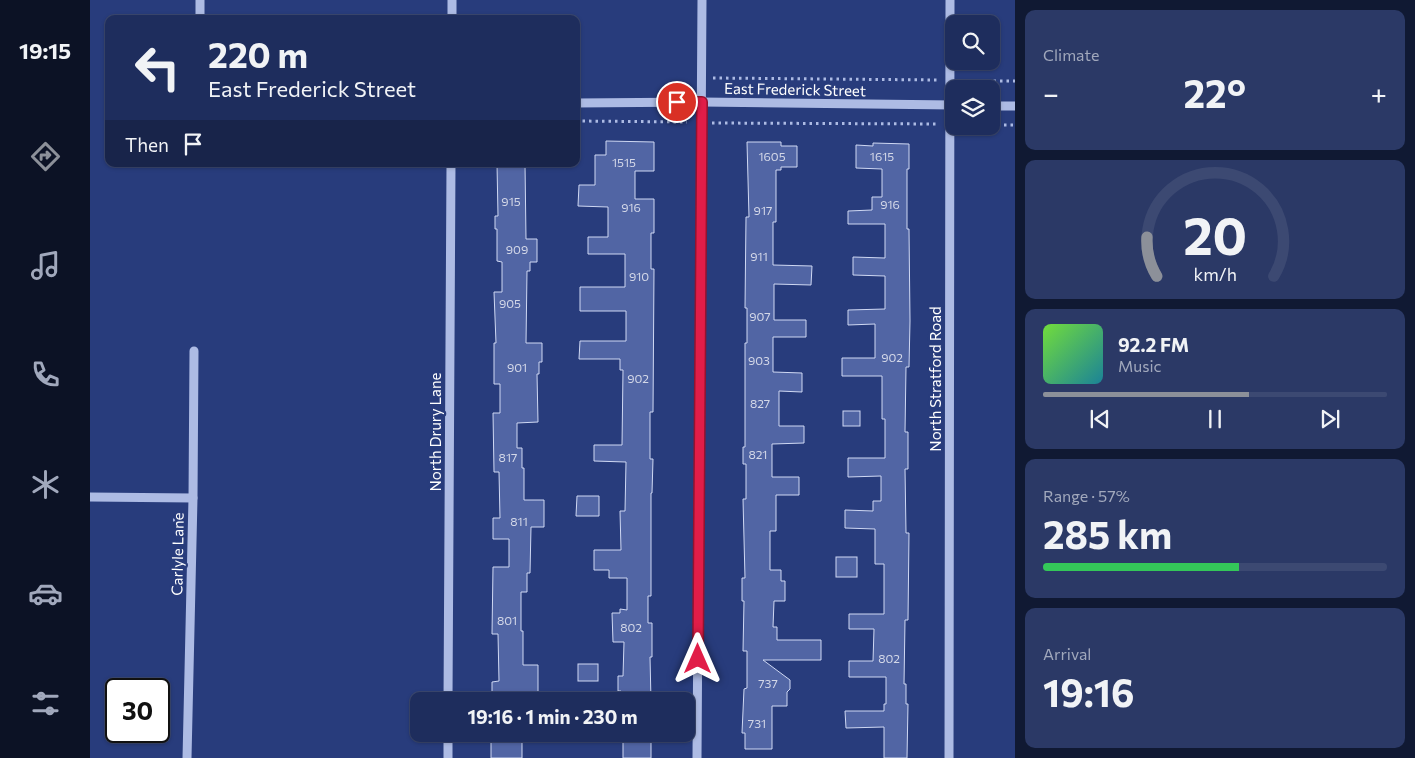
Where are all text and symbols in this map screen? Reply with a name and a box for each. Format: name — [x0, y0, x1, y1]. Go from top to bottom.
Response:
map controls — [945, 15, 1000, 135]
button: search — [945, 15, 1000, 70]
text: 220 m — [208, 32, 308, 75]
icon: left — [125, 35, 190, 100]
text: 19:15 — [19, 37, 71, 64]
text: Climate — [1043, 45, 1099, 64]
text: 22° — [1183, 69, 1246, 116]
text: East Frederick Street — [208, 75, 416, 102]
text: − — [1043, 76, 1059, 110]
text: + — [1371, 76, 1387, 110]
street label: East Frederick Street — [724, 79, 866, 99]
button: layers — [945, 80, 1000, 135]
pin — [656, 81, 698, 123]
icon: arrive — [663, 88, 691, 116]
icon: arrive — [179, 130, 207, 158]
text: Then — [125, 133, 169, 156]
icon: directions — [28, 139, 63, 174]
house number: 1605 — [758, 149, 786, 163]
house number: 1615 — [870, 149, 894, 163]
house number: 1515 — [612, 155, 636, 169]
house number: 915 — [501, 194, 521, 208]
house number: 916 — [880, 197, 900, 211]
house number: 916 — [621, 200, 641, 214]
text: 20 — [1183, 202, 1247, 266]
house number: 917 — [754, 203, 772, 217]
house number: 909 — [506, 242, 528, 256]
icon: music — [28, 248, 63, 283]
house number: 911 — [750, 249, 768, 263]
text: km/h — [1193, 263, 1237, 285]
house number: 910 — [629, 269, 649, 283]
house number: 905 — [499, 296, 521, 310]
street label: North Stratford Road — [926, 306, 944, 452]
house number: 907 — [749, 309, 771, 323]
text: 92.2 FM — [1118, 333, 1189, 356]
house number: 902 — [881, 350, 903, 364]
house number: 903 — [748, 353, 770, 367]
text: Music — [1118, 356, 1162, 375]
icon: phone — [28, 357, 63, 392]
house number: 901 — [507, 360, 527, 374]
house number: 902 — [627, 371, 649, 385]
street label: North Drury Lane — [426, 372, 444, 491]
house number: 827 — [750, 396, 770, 410]
icon: previous — [1086, 405, 1114, 433]
icon: pause — [1201, 405, 1229, 433]
icon: next — [1316, 405, 1344, 433]
house number: 821 — [748, 447, 768, 461]
house number: 817 — [499, 450, 517, 464]
icon: climate — [28, 467, 63, 502]
text: Range · 57% — [1043, 486, 1130, 505]
text: 285 km — [1043, 510, 1172, 557]
street label: Carlyle Lane — [167, 512, 187, 596]
house number: 811 — [510, 514, 528, 528]
icon: car — [28, 576, 63, 611]
house number: 801 — [497, 613, 517, 627]
house number: 802 — [620, 620, 642, 634]
position arrow — [671, 632, 723, 684]
text: Arrival — [1043, 644, 1091, 663]
house number: 802 — [878, 651, 900, 665]
text: 19:16 — [1043, 668, 1134, 715]
house number: 737 — [758, 676, 778, 690]
speed limit sign: 30 — [105, 678, 170, 743]
icon: filters — [28, 686, 63, 721]
text: 19:16 · 1 min · 230 m — [467, 705, 638, 728]
house number: 731 — [748, 716, 766, 730]

